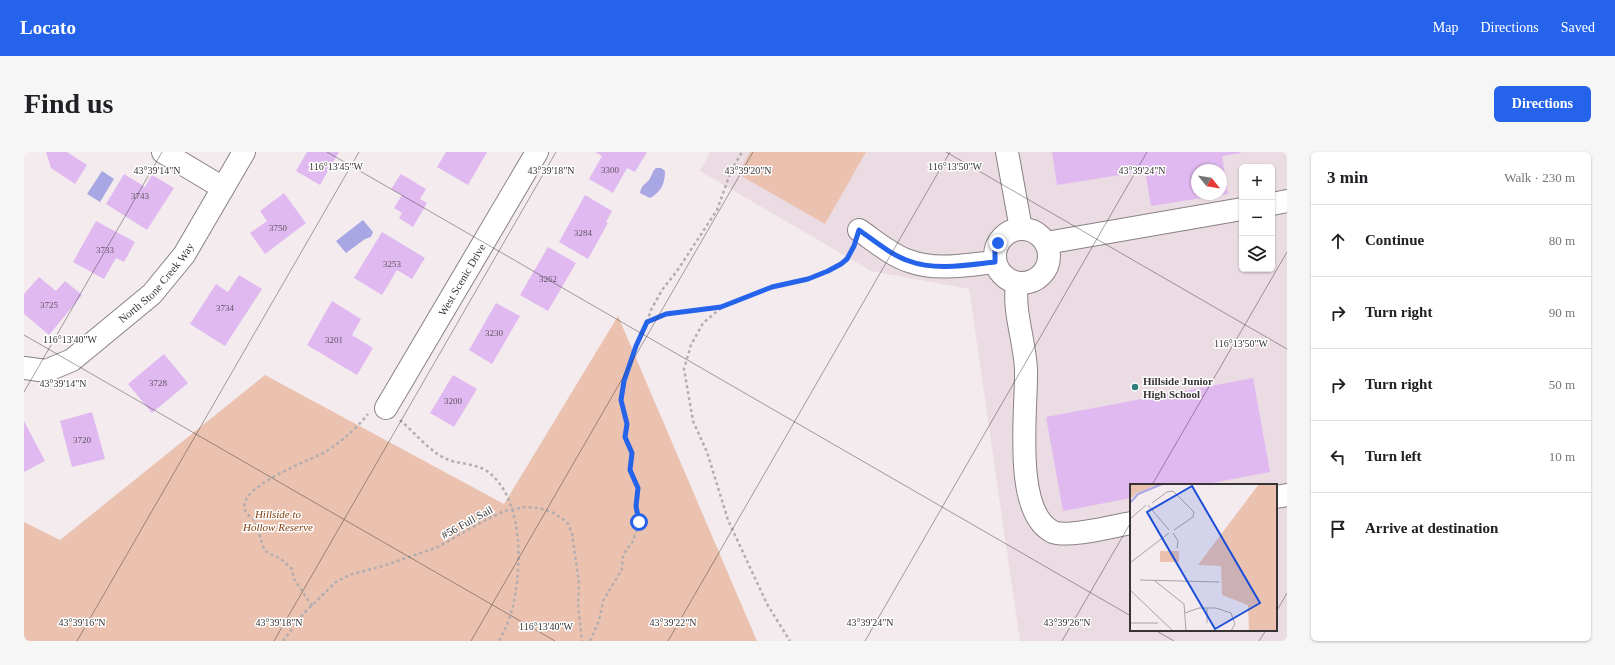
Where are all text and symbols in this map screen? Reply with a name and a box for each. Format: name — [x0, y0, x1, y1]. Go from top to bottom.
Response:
text: Locato — [20, 17, 76, 38]
text: Map — [1433, 20, 1458, 35]
text: Directions — [1480, 20, 1539, 35]
text: Saved — [1561, 20, 1595, 35]
button: Directions — [1494, 86, 1591, 122]
text: Find us — [24, 88, 114, 119]
text: 116°13'45"W — [309, 161, 364, 172]
text: 116°13'50"W — [928, 161, 983, 172]
north arrow — [1191, 164, 1227, 200]
map controls — [1239, 164, 1275, 272]
button: + — [1239, 164, 1275, 200]
text: 43°39'14"N — [133, 165, 181, 176]
text: 43°39'18"N — [527, 165, 575, 176]
house number: 3300 — [601, 165, 620, 175]
text: 43°39'20"N — [724, 165, 772, 176]
text: 43°39'24"N — [1118, 165, 1166, 176]
text: 3 min — [1327, 168, 1368, 187]
text: Walk · 230 m — [1504, 170, 1575, 185]
house number: 3743 — [131, 191, 150, 201]
button: − — [1239, 200, 1275, 236]
house number: 3750 — [269, 223, 288, 233]
house number: 3284 — [574, 228, 593, 238]
icon: ahead — [1327, 230, 1349, 252]
text: Continue — [1365, 232, 1424, 248]
text: 80 m — [1549, 233, 1575, 248]
route end — [989, 234, 1007, 252]
button: layers — [1239, 236, 1275, 272]
street label: North Stone Creek Way — [116, 240, 196, 325]
street label: West Scenic Drive — [436, 241, 488, 318]
house number: 3733 — [96, 245, 115, 255]
house number: 3253 — [383, 259, 402, 269]
house number: 3262 — [539, 274, 557, 284]
house number: 3725 — [40, 300, 59, 310]
icon: right — [1327, 302, 1349, 324]
house number: 3734 — [216, 303, 235, 313]
text: Turn right — [1365, 304, 1432, 320]
text: 90 m — [1549, 305, 1575, 320]
house number: 3230 — [485, 328, 504, 338]
text: 116°13'40"W — [43, 334, 98, 345]
house number: 3201 — [325, 335, 343, 345]
text: 116°13'50"W — [1214, 338, 1269, 349]
icon: right — [1327, 374, 1349, 396]
place label: Hillside Junior High School — [1143, 375, 1213, 400]
text: Turn right — [1365, 376, 1432, 392]
text: 50 m — [1549, 377, 1575, 392]
text: 43°39'14"N — [39, 378, 87, 389]
house number: 3728 — [149, 378, 168, 388]
marker: Hillside Junior High School — [1130, 382, 1140, 392]
house number: 3200 — [444, 396, 463, 406]
house number: 3720 — [73, 435, 92, 445]
icon: left — [1327, 446, 1349, 468]
text: Turn left — [1365, 448, 1422, 464]
text: 10 m — [1549, 449, 1575, 464]
inset map — [1130, 484, 1277, 631]
street label: #56 Full Sail — [439, 503, 495, 541]
park label: Hillside to Hollow Reserve — [242, 508, 313, 533]
route start — [630, 513, 648, 531]
icon: arrive — [1327, 518, 1349, 540]
text: Arrive at destination — [1365, 520, 1498, 536]
text: 43°39'16"N — [58, 617, 106, 628]
text: 43°39'18"N — [255, 617, 303, 628]
text: 43°39'22"N — [649, 617, 697, 628]
text: 43°39'24"N — [846, 617, 894, 628]
text: 43°39'26"N — [1043, 617, 1091, 628]
text: 116°13'40"W — [519, 621, 574, 632]

